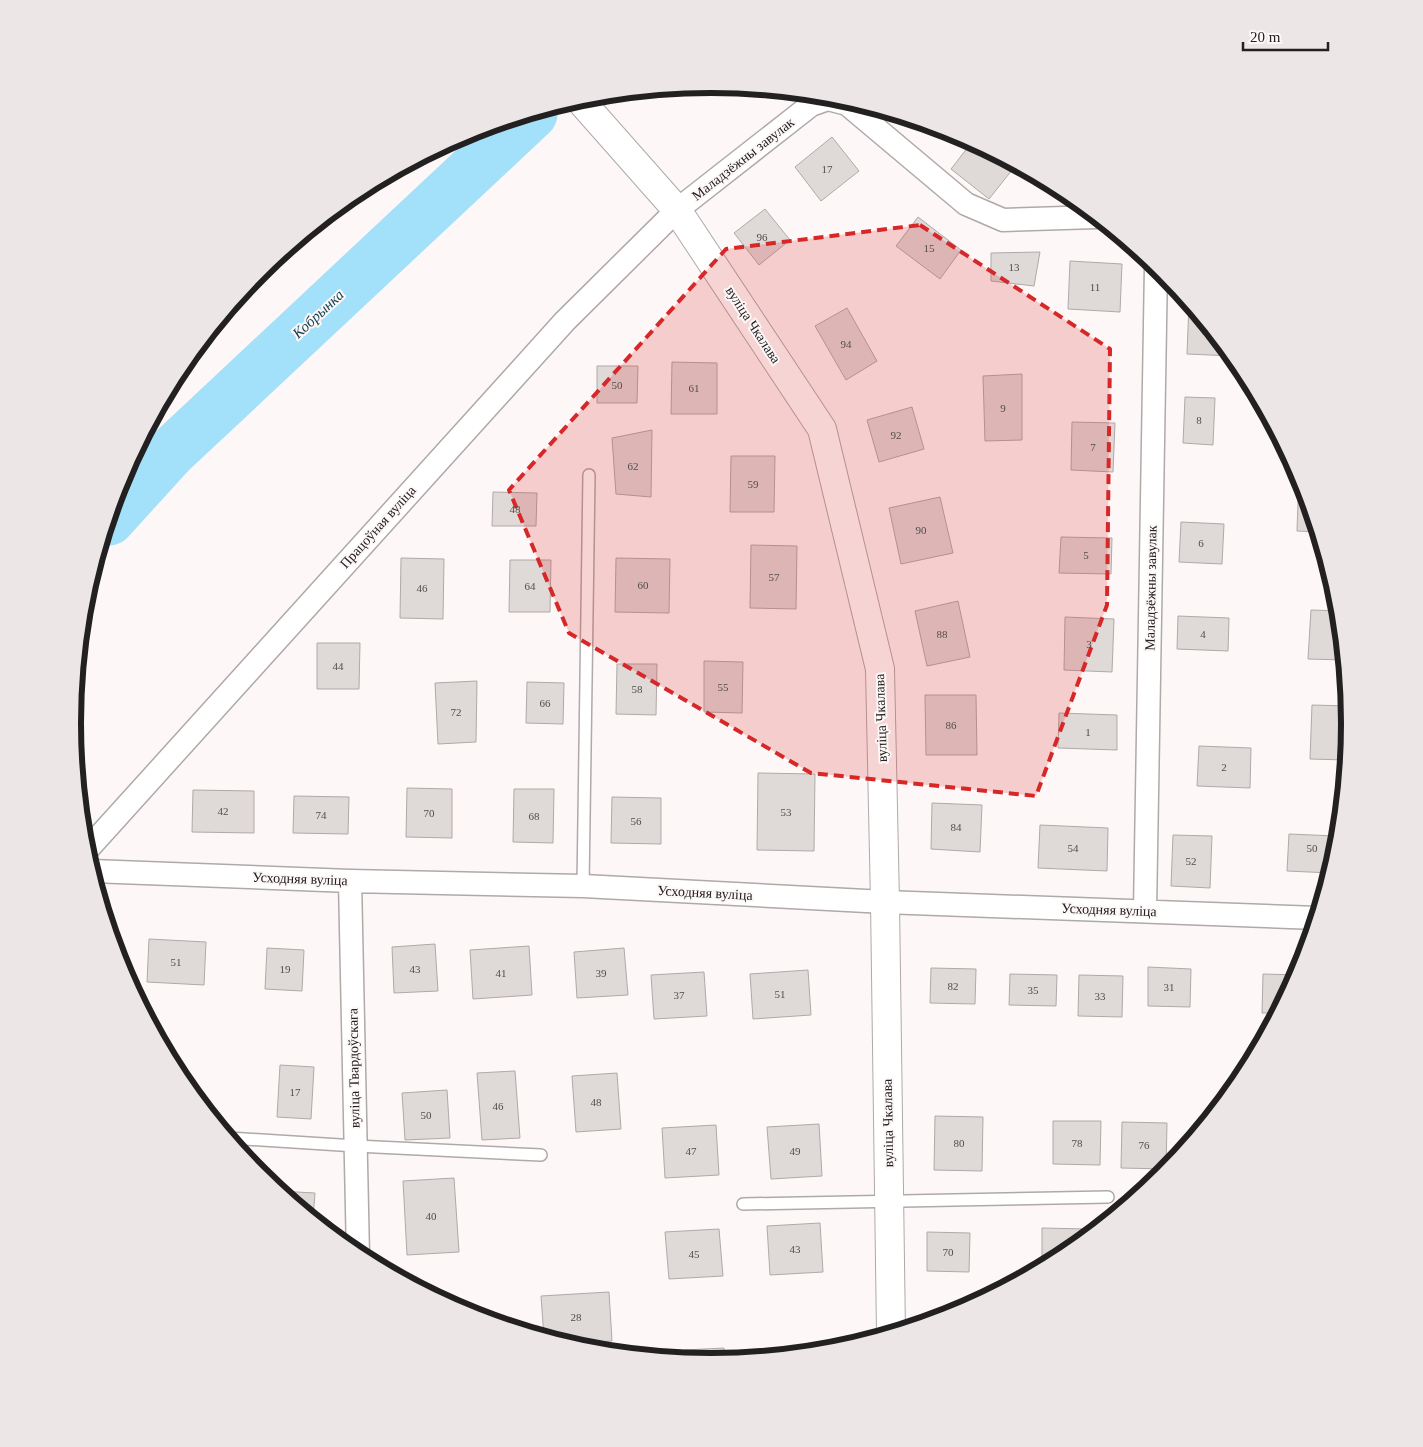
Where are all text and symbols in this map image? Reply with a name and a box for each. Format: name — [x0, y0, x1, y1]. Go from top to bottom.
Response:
scale bar — [1243, 20, 1328, 52]
text: 20 m — [1250, 29, 1281, 45]
street label: Маладзёжны завулак — [689, 114, 797, 203]
house number: 17 — [822, 163, 833, 175]
house number: 96 — [757, 231, 768, 243]
house number: 15 — [924, 242, 935, 254]
house number: 13 — [1009, 261, 1020, 273]
house number: 11 — [1090, 281, 1100, 293]
street label: вуліца Чкалава — [723, 284, 784, 367]
water label: Кобрынка — [289, 287, 347, 342]
house number: 94 — [841, 338, 852, 350]
house number: 50 — [612, 379, 623, 391]
house number: 61 — [689, 382, 700, 394]
house number: 9 — [1000, 402, 1006, 414]
house number: 8 — [1196, 414, 1202, 426]
house number: 92 — [891, 429, 902, 441]
house number: 7 — [1090, 441, 1096, 453]
house number: 62 — [628, 460, 639, 472]
house number: 59 — [748, 478, 759, 490]
street label: Працоўная вуліца — [337, 482, 419, 571]
house number: 48 — [510, 503, 521, 515]
house number: 90 — [916, 524, 927, 536]
street label: Маладзёжны завулак — [1142, 525, 1160, 651]
house number: 6 — [1198, 537, 1204, 549]
house number: 5 — [1083, 549, 1089, 561]
house number: 57 — [769, 571, 780, 583]
house number: 60 — [638, 579, 649, 591]
house number: 64 — [525, 580, 536, 592]
house number: 46 — [417, 582, 428, 594]
house number: 88 — [937, 628, 948, 640]
house number: 4 — [1200, 628, 1206, 640]
house number: 3 — [1086, 638, 1092, 650]
house number: 44 — [333, 660, 344, 672]
street label: вуліца Чкалава — [872, 673, 890, 762]
house number: 55 — [718, 681, 729, 693]
house number: 58 — [632, 683, 643, 695]
house number: 66 — [540, 697, 551, 709]
house number: 72 — [451, 706, 462, 718]
house number: 86 — [946, 719, 957, 731]
house number: 1 — [1085, 726, 1091, 738]
house number: 2 — [1221, 761, 1227, 773]
house number: 42 — [218, 805, 229, 817]
house number: 53 — [781, 806, 792, 818]
house number: 70 — [424, 807, 435, 819]
house number: 74 — [316, 809, 327, 821]
house number: 68 — [529, 810, 540, 822]
house number: 56 — [631, 815, 642, 827]
house number: 84 — [951, 821, 962, 833]
house number: 54 — [1068, 842, 1079, 854]
house number: 50 — [1307, 842, 1318, 854]
house number: 52 — [1186, 855, 1197, 867]
street label: Усходняя вуліца — [252, 870, 349, 888]
street label: Усходняя вуліца — [657, 883, 754, 903]
street label: Усходняя вуліца — [1061, 901, 1158, 919]
house number: 51 — [171, 956, 182, 968]
house number: 19 — [280, 963, 291, 975]
house number: 43 — [410, 963, 421, 975]
house number: 41 — [496, 967, 507, 979]
house number: 39 — [596, 967, 607, 979]
house number: 82 — [948, 980, 959, 992]
house number: 31 — [1164, 981, 1175, 993]
house number: 35 — [1028, 984, 1039, 996]
house number: 51 — [775, 988, 786, 1000]
house number: 37 — [674, 989, 685, 1001]
house number: 33 — [1095, 990, 1106, 1002]
street label: вуліца Твардоўскага — [345, 1007, 363, 1128]
street label: вуліца Чкалава — [880, 1078, 896, 1167]
house number: 17 — [290, 1086, 301, 1098]
house number: 48 — [591, 1096, 602, 1108]
house number: 46 — [493, 1100, 504, 1112]
house number: 50 — [421, 1109, 432, 1121]
house number: 80 — [954, 1137, 965, 1149]
house number: 78 — [1072, 1137, 1083, 1149]
house number: 76 — [1139, 1139, 1150, 1151]
house number: 47 — [686, 1145, 697, 1157]
house number: 49 — [790, 1145, 801, 1157]
house number: 40 — [426, 1210, 437, 1222]
house number: 43 — [790, 1243, 801, 1255]
house number: 70 — [943, 1246, 954, 1258]
house number: 45 — [689, 1248, 700, 1260]
house number: 28 — [571, 1311, 582, 1323]

